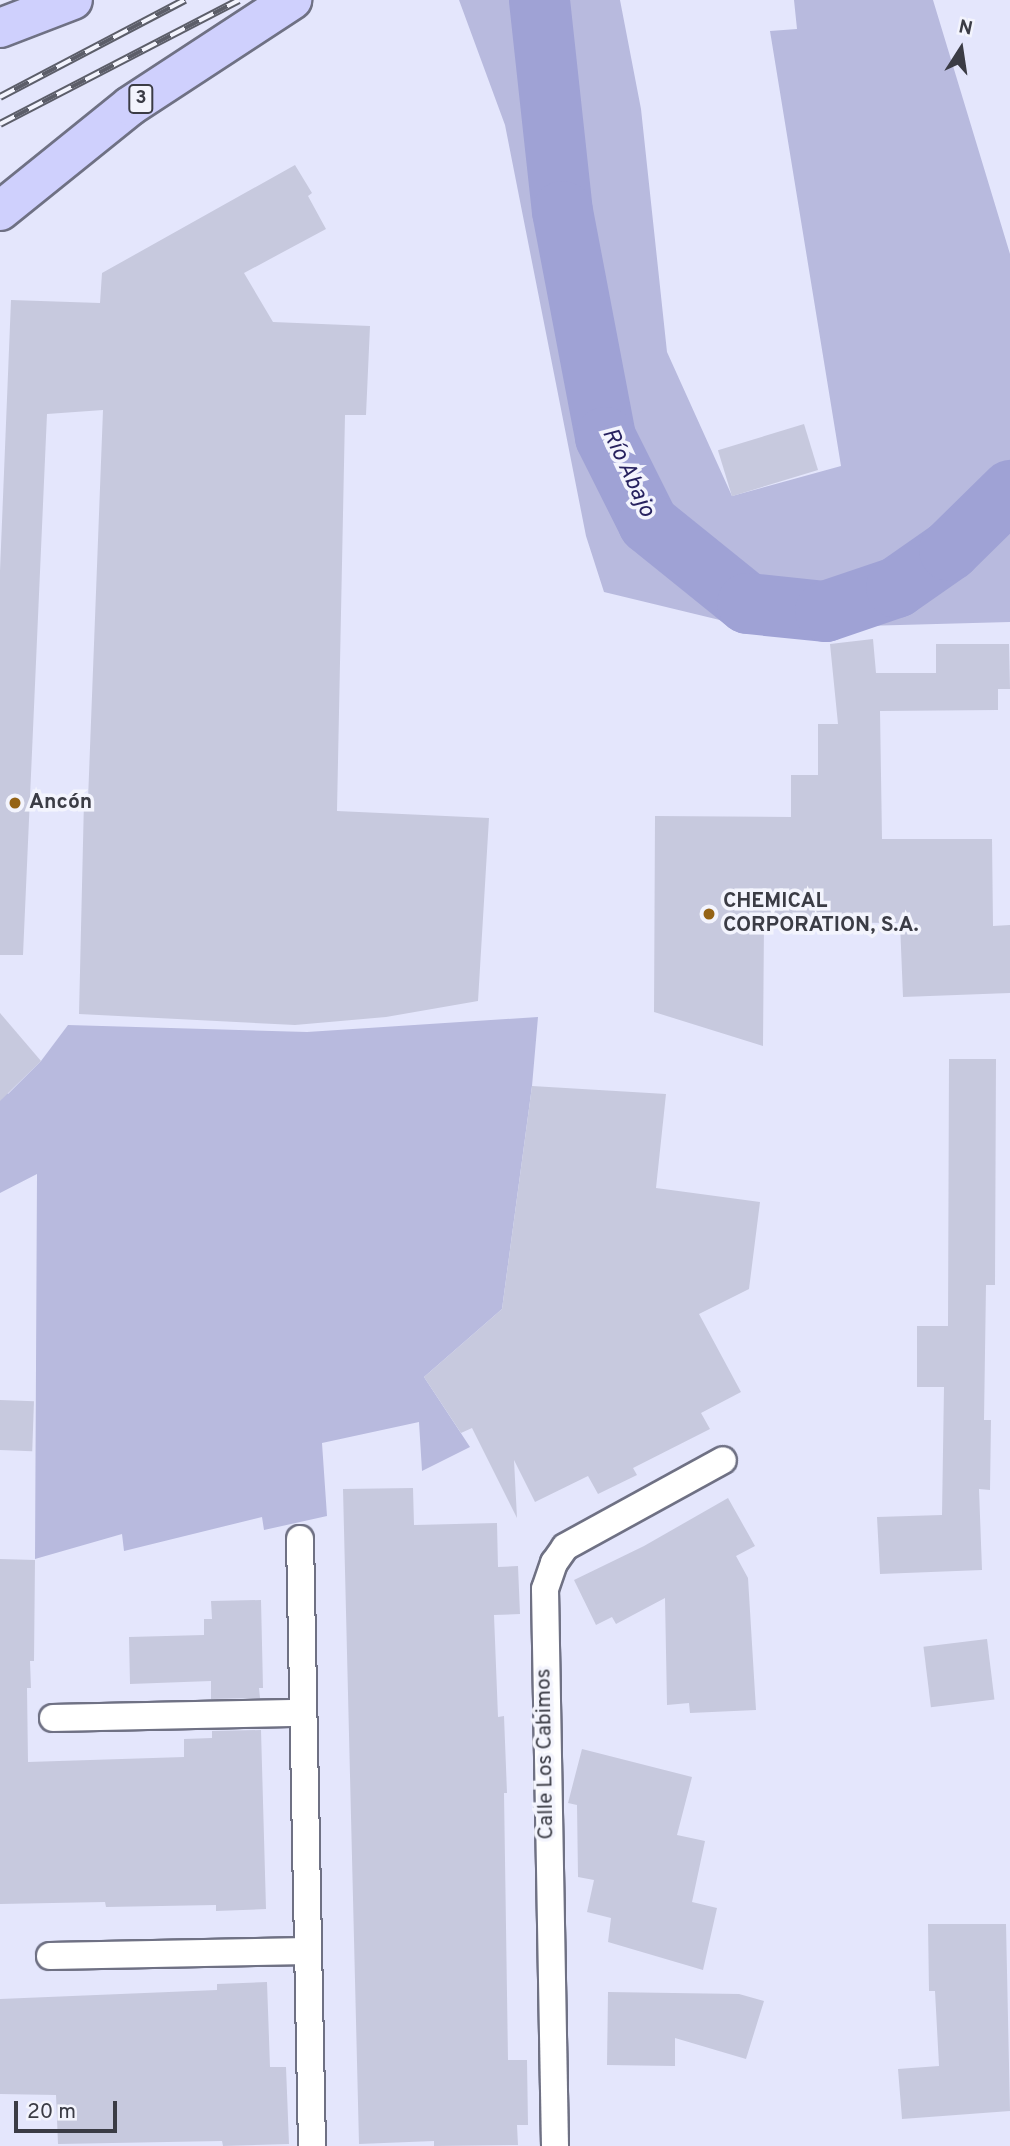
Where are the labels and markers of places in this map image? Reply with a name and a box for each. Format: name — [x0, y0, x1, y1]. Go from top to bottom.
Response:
place label: Ancón — [29, 790, 92, 816]
marker: Ancón — [7, 795, 23, 811]
place label: CHEMICAL CORPORATION, S.A. — [723, 889, 919, 939]
marker: CHEMICAL CORPORATION, S.A. — [701, 906, 717, 922]

